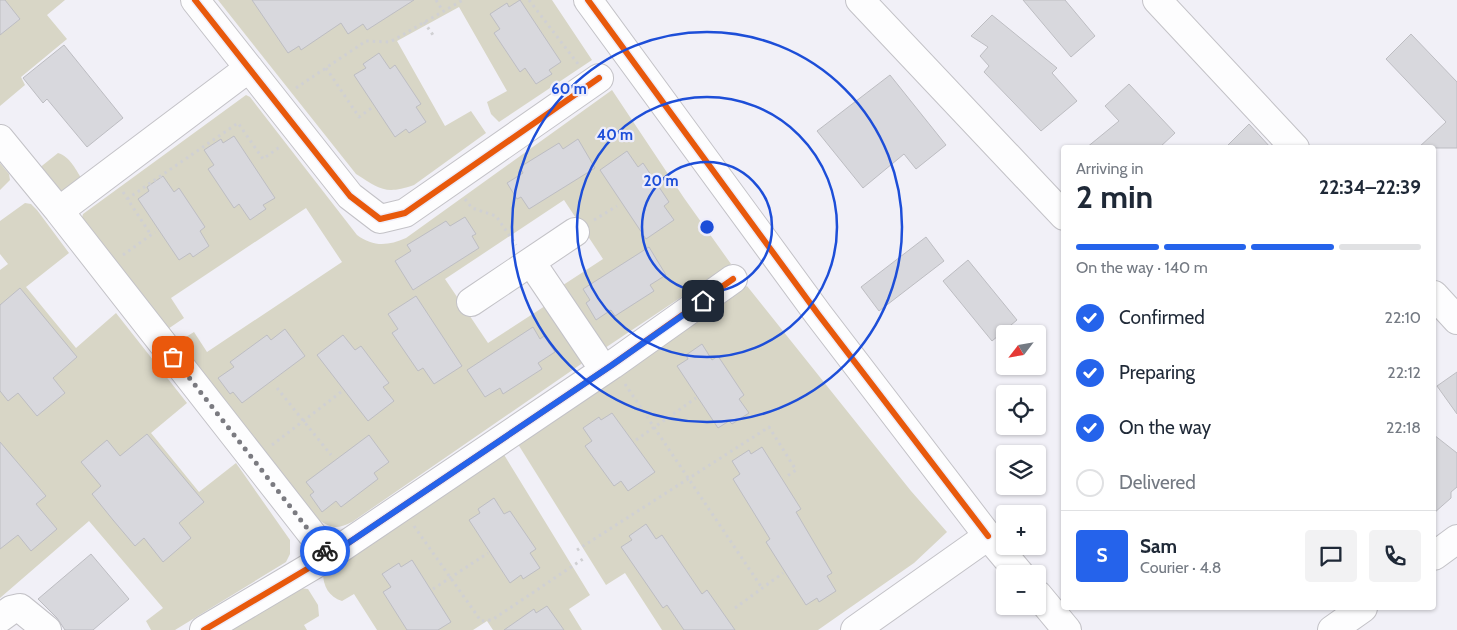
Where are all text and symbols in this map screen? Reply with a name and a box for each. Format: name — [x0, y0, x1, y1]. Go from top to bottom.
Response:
text: 60 m — [551, 80, 587, 98]
text: 40 m — [597, 126, 633, 144]
text: Arriving in — [1076, 159, 1143, 178]
text: 20 m — [644, 172, 678, 190]
text: 22:34–22:39 — [1319, 176, 1421, 199]
text: 2 min — [1076, 177, 1153, 216]
centre of rings — [698, 218, 716, 236]
text: On the way · 140 m — [1076, 258, 1208, 277]
pin — [682, 280, 724, 322]
icon: home — [689, 287, 717, 315]
icon: check — [1076, 304, 1104, 332]
text: Confirmed — [1119, 306, 1205, 329]
text: 22:10 — [1385, 308, 1421, 327]
north arrow — [996, 325, 1046, 375]
map controls — [996, 325, 1046, 615]
pin — [152, 336, 194, 378]
icon: bag — [159, 343, 187, 371]
icon: check — [1076, 359, 1104, 387]
text: Preparing — [1119, 361, 1195, 384]
text: 22:12 — [1387, 363, 1421, 382]
button: locate — [996, 385, 1046, 435]
icon: check — [1076, 414, 1104, 442]
text: On the way — [1119, 416, 1211, 439]
text: 22:18 — [1386, 418, 1421, 437]
button: layers — [996, 445, 1046, 495]
text: Delivered — [1119, 471, 1196, 494]
button: + — [996, 505, 1046, 555]
courier — [300, 526, 350, 576]
button: chat — [1305, 530, 1357, 582]
button: phone — [1369, 530, 1421, 582]
text: Sam — [1140, 535, 1177, 558]
icon: bike — [311, 537, 339, 565]
text: S — [1096, 544, 1108, 567]
text: Courier · 4.8 — [1140, 558, 1222, 577]
button: − — [996, 565, 1046, 615]

